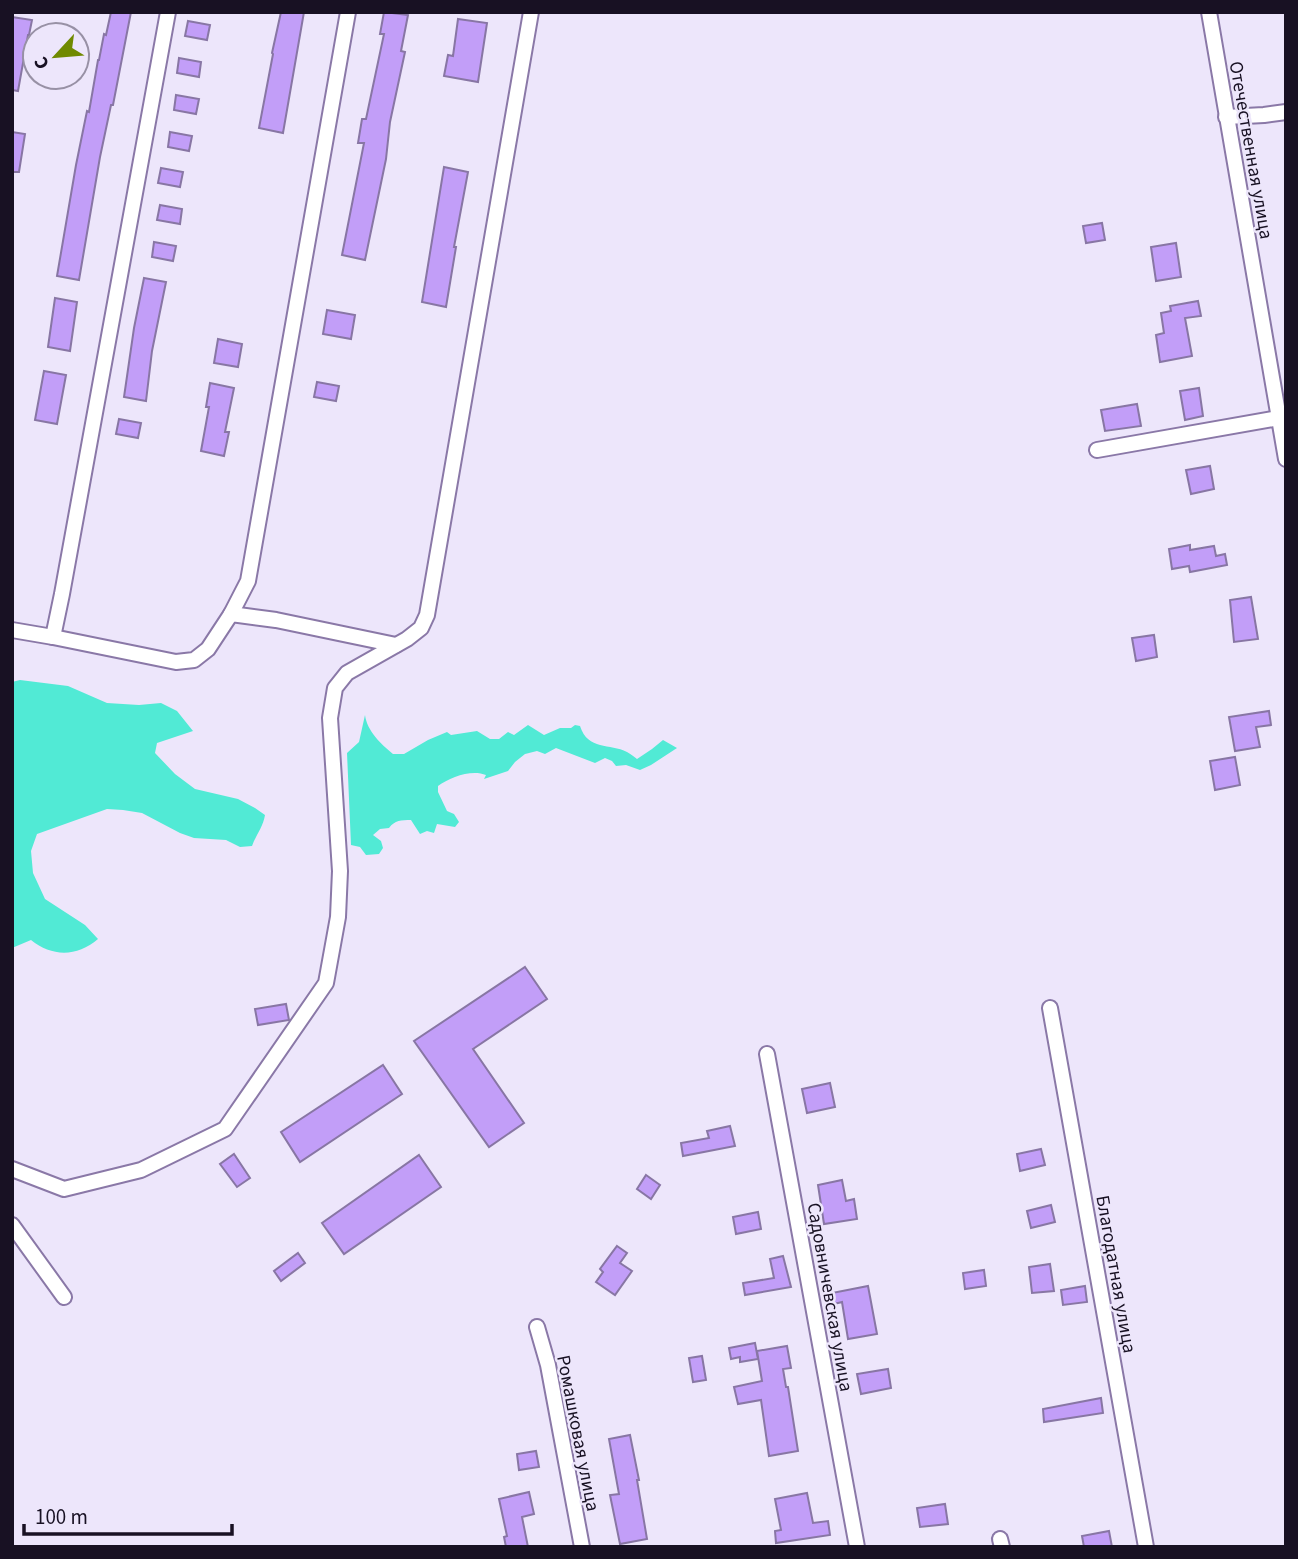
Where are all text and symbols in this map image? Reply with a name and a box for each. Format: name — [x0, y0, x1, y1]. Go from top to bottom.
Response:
north arrow — [21, 21, 91, 91]
text: С — [28, 52, 57, 74]
street label: Отечественная улица — [1222, 59, 1279, 241]
street label: Благодатная улица — [1088, 1193, 1143, 1355]
street label: Садовничевская улица — [800, 1201, 859, 1394]
street label: Ромашковая улица — [549, 1353, 606, 1514]
scale bar — [24, 1492, 233, 1536]
text: 100 m — [35, 1502, 88, 1532]

